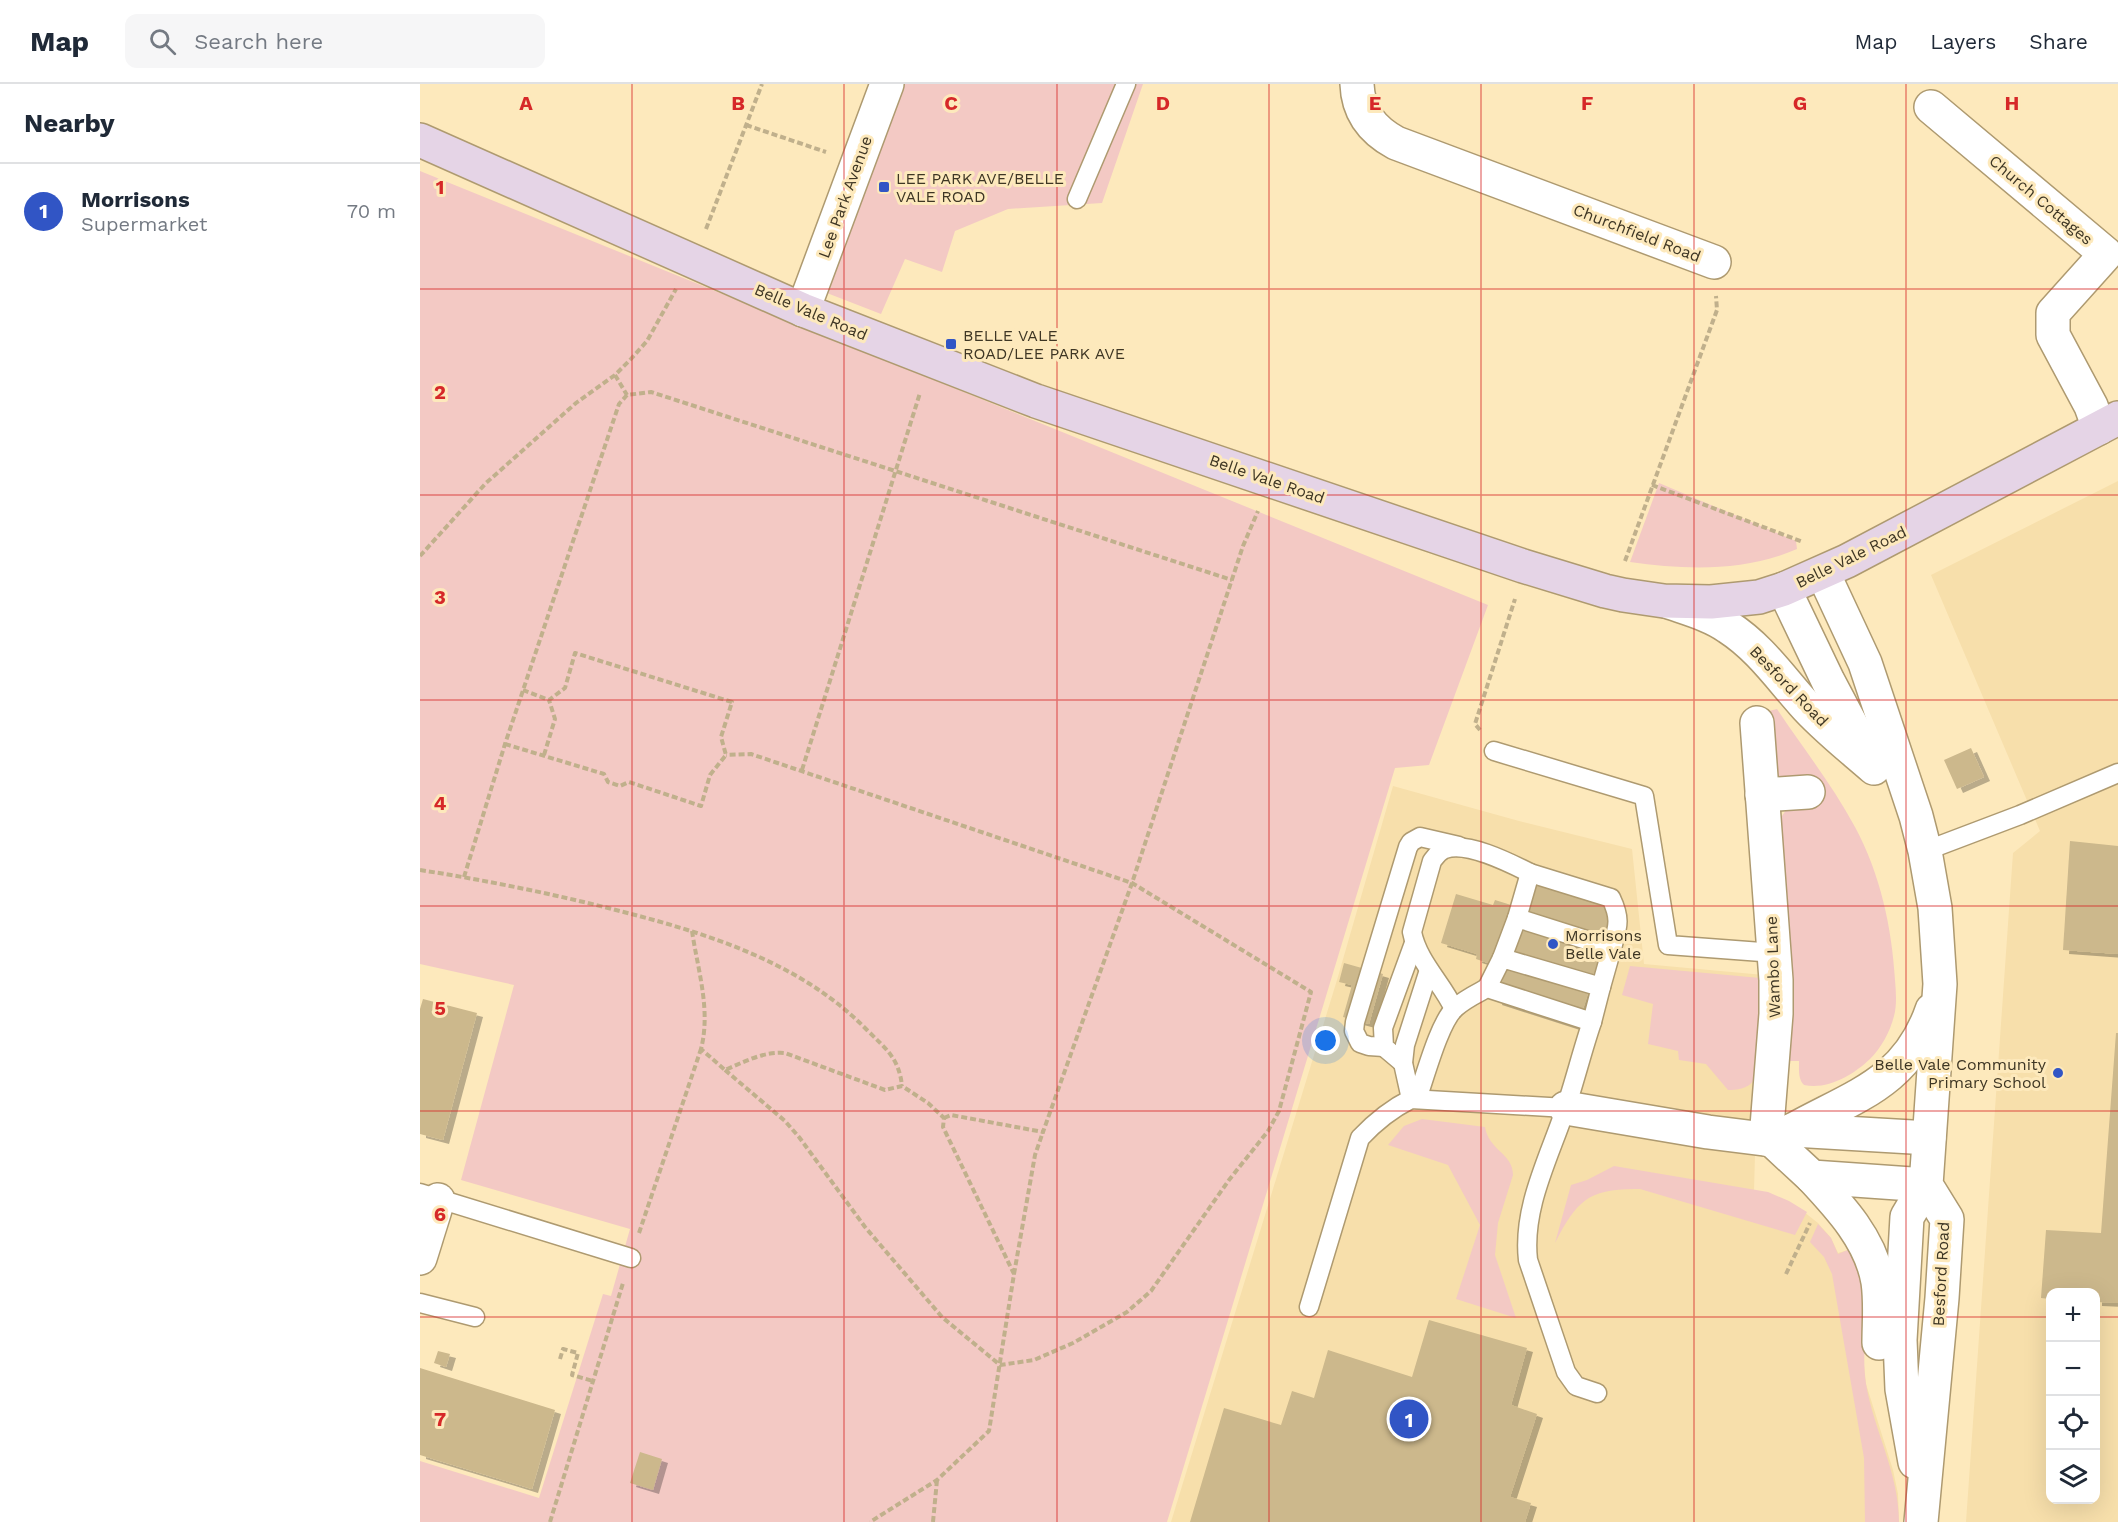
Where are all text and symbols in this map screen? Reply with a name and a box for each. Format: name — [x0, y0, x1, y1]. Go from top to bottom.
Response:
search box — [125, 14, 545, 68]
text: Map — [30, 25, 89, 58]
icon: search — [146, 25, 179, 58]
text: Search here — [194, 29, 323, 54]
text: Map — [1854, 29, 1897, 54]
text: Layers — [1930, 29, 1996, 54]
text: Share — [2029, 29, 2088, 54]
text: A — [519, 91, 533, 115]
text: B — [731, 91, 745, 115]
text: C — [944, 91, 958, 115]
text: D — [1156, 91, 1170, 115]
text: E — [1369, 91, 1381, 115]
text: F — [1581, 91, 1593, 115]
text: G — [1793, 91, 1807, 115]
text: H — [2005, 91, 2019, 115]
text: Nearby — [24, 108, 115, 138]
street label: Lee Park Avenue — [814, 133, 876, 261]
street label: Church Cottages — [1985, 151, 2097, 249]
place label: LEE PARK AVE/BELLE VALE ROAD — [896, 169, 1064, 206]
text: 1 — [436, 175, 444, 199]
marker: LEE PARK AVE/BELLE VALE ROAD — [877, 180, 891, 194]
text: Morrisons — [81, 187, 190, 212]
text: 1 — [39, 199, 48, 223]
text: 70 m — [347, 199, 396, 223]
street label: Churchfield Road — [1571, 200, 1703, 266]
text: Supermarket — [81, 212, 207, 236]
street label: Belle Vale Road — [752, 280, 870, 344]
place label: BELLE VALE ROAD/LEE PARK AVE — [963, 326, 1125, 363]
marker: BELLE VALE ROAD/LEE PARK AVE — [944, 337, 958, 351]
text: 2 — [434, 380, 446, 404]
street label: Belle Vale Road — [1207, 450, 1327, 508]
street label: Belle Vale Road — [1793, 522, 1909, 592]
text: 3 — [434, 585, 446, 609]
street label: Besford Road — [1746, 642, 1832, 730]
text: 4 — [434, 791, 447, 815]
street label: Wambo Lane — [1762, 916, 1784, 1018]
place label: Morrisons Belle Vale — [1565, 926, 1642, 963]
marker: Morrisons Belle Vale — [1546, 937, 1560, 951]
text: 5 — [434, 996, 446, 1020]
your location — [1311, 1026, 1340, 1055]
place label: Belle Vale Community Primary School — [1874, 1055, 2047, 1092]
marker: Belle Vale Community Primary School — [2051, 1066, 2065, 1080]
text: 6 — [434, 1202, 446, 1226]
street label: Besford Road — [1929, 1221, 1953, 1327]
map controls — [2046, 1288, 2100, 1504]
button: + — [2046, 1288, 2100, 1342]
button: − — [2046, 1342, 2100, 1396]
pin: 1 — [1390, 1396, 1428, 1442]
button: locate — [2046, 1396, 2100, 1450]
text: 7 — [434, 1407, 446, 1431]
button: layers — [2046, 1450, 2100, 1504]

